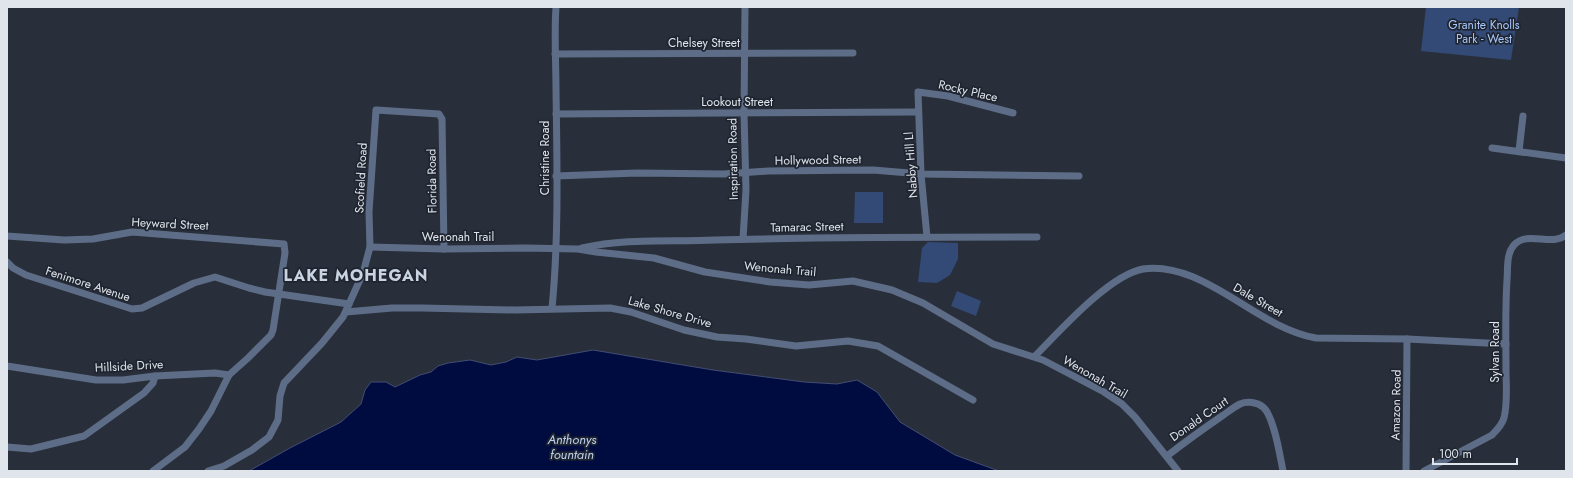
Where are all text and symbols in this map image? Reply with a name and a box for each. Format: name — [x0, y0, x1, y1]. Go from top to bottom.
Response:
park label: Granite Knolls Park - West — [1448, 16, 1520, 48]
street label: Chelsey Street — [668, 34, 740, 52]
street label: Rocky Place — [937, 75, 999, 107]
street label: Lookout Street — [701, 93, 773, 111]
street label: Inspiration Road — [723, 118, 743, 200]
street label: Christine Road — [536, 121, 554, 195]
street label: Nabby Hill Ll — [900, 131, 922, 199]
street label: Scofield Road — [350, 142, 372, 214]
street label: Florida Road — [422, 149, 442, 213]
street label: Hollywood Street — [775, 150, 861, 170]
street label: Heyward Street — [131, 213, 209, 235]
street label: Tamarac Street — [770, 217, 844, 237]
street label: Wenonah Trail — [422, 228, 494, 246]
street label: Wenonah Trail — [743, 257, 817, 281]
street label: Fenimore Avenue — [43, 262, 133, 306]
district label: LAKE MOHEGAN — [284, 264, 428, 287]
street label: Dale Street — [1230, 278, 1286, 322]
street label: Lake Shore Drive — [626, 292, 714, 332]
street label: Sylvan Road — [1486, 321, 1504, 383]
street label: Wenonah Trail — [1059, 351, 1131, 403]
street label: Hillside Drive — [94, 355, 164, 377]
street label: Amazon Road — [1386, 369, 1406, 441]
street label: Donald Court — [1166, 392, 1232, 446]
water label: Anthonys fountain — [547, 430, 597, 464]
scale bar — [1433, 440, 1517, 466]
text: 100 m — [1439, 445, 1472, 463]

